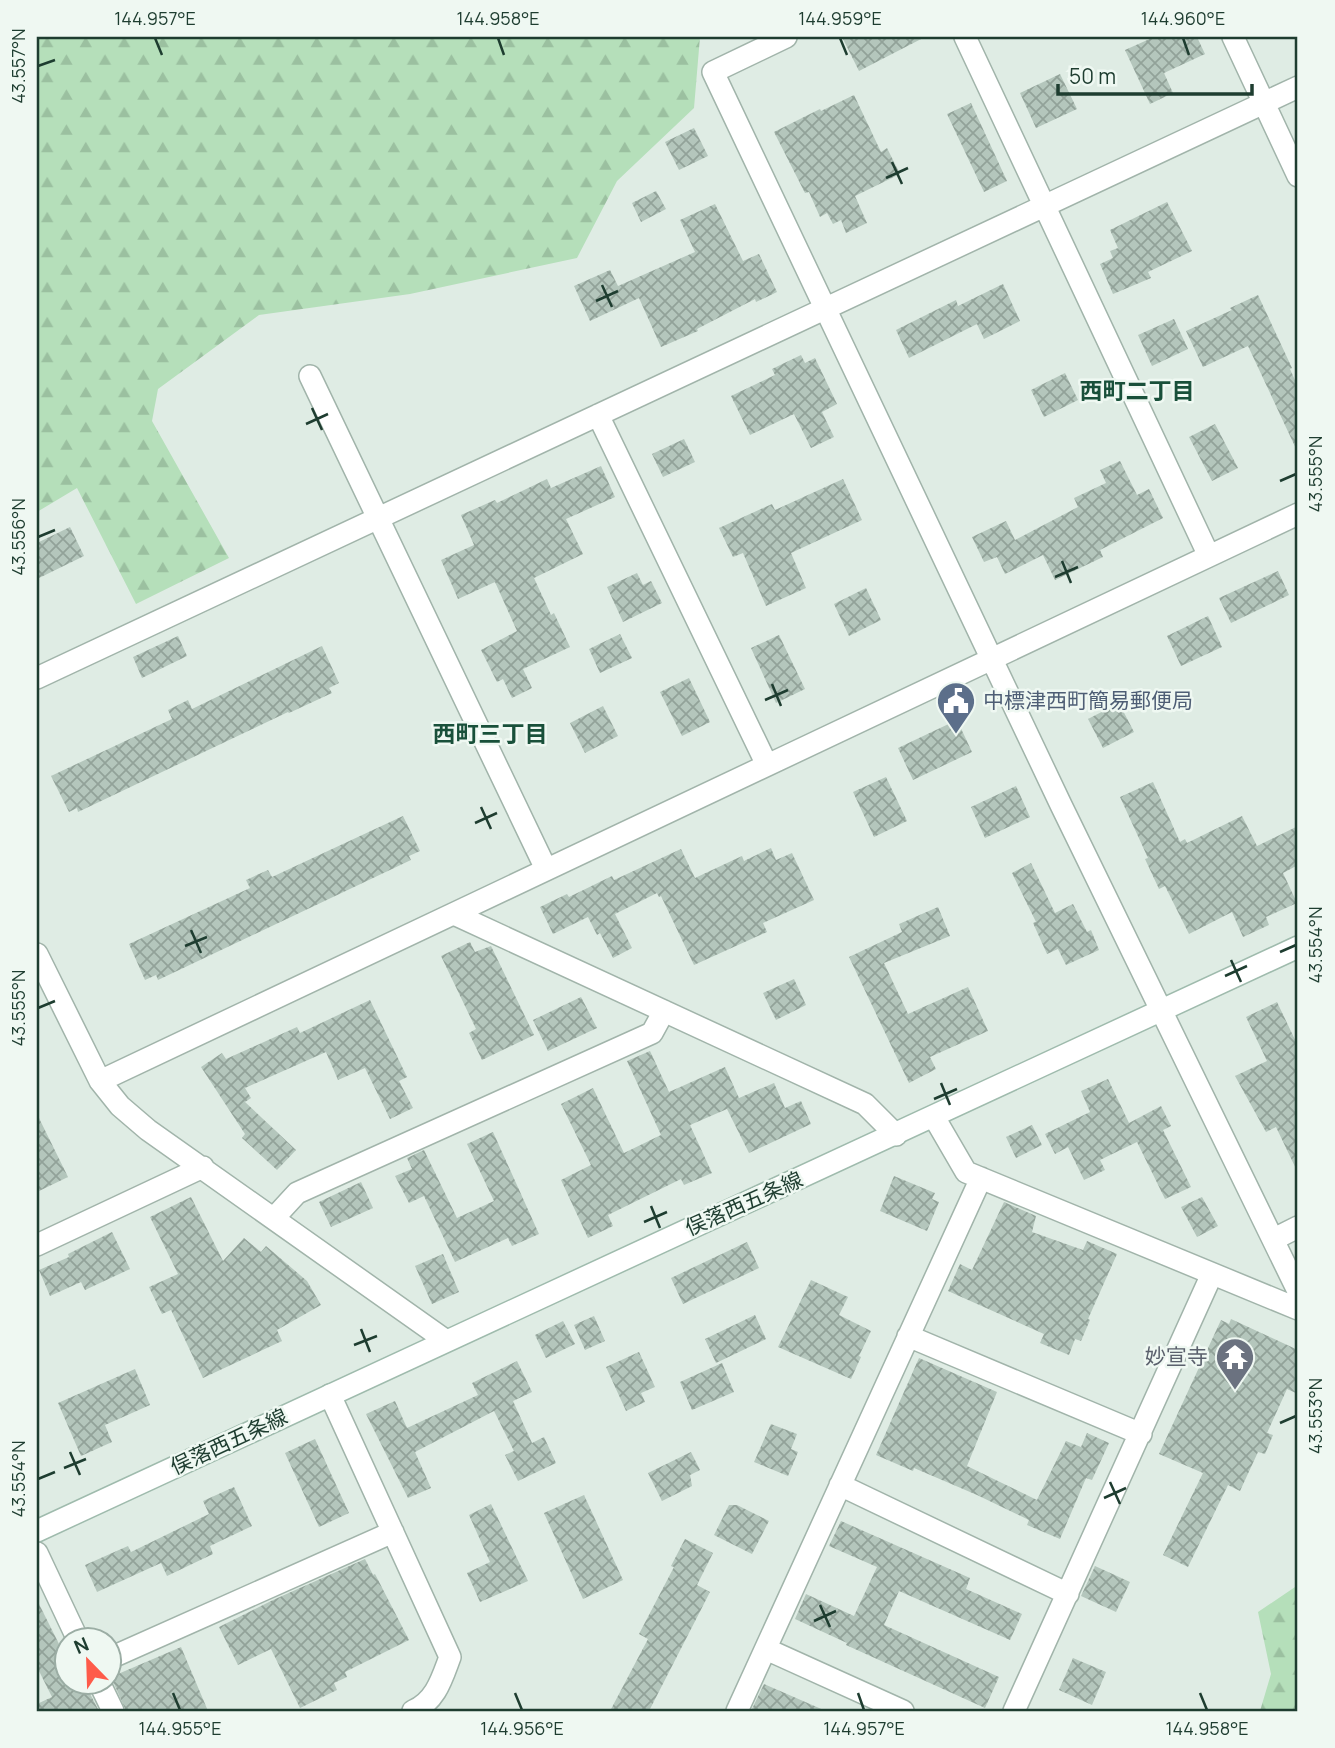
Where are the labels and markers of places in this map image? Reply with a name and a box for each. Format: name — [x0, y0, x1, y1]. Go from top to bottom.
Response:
public building icon: 中標津西町簡易郵便局 — [935, 680, 977, 735]
place label: 中標津西町簡易郵便局 — [983, 686, 1193, 714]
temple icon: 妙宣寺 — [1214, 1336, 1256, 1391]
place label: 妙宣寺 — [1145, 1342, 1208, 1370]

